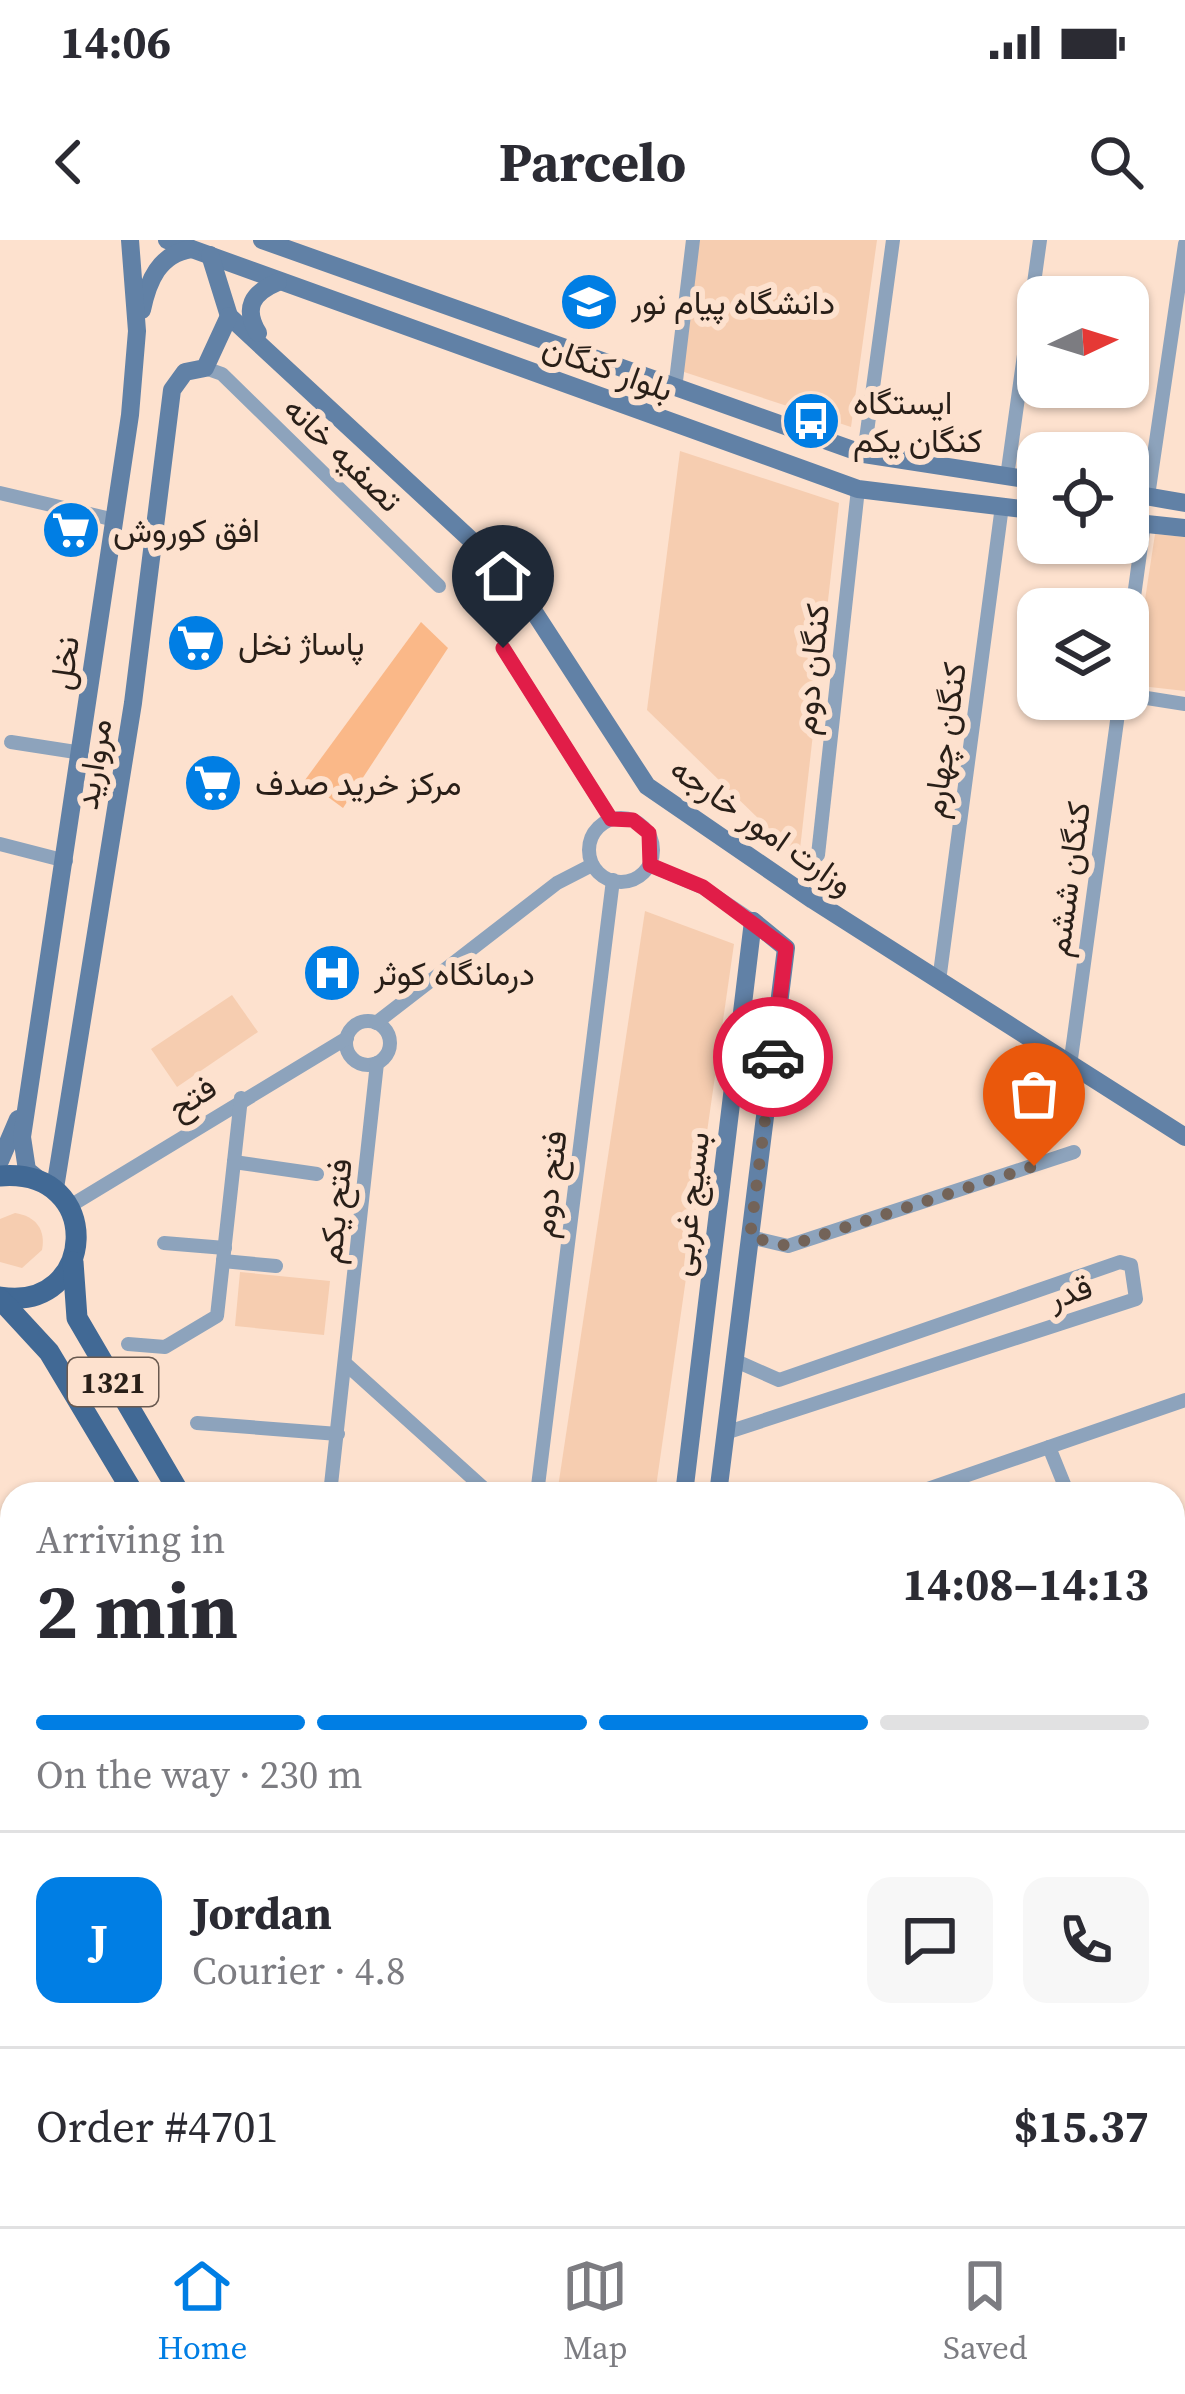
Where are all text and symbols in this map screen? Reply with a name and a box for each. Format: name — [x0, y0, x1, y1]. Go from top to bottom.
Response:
text: 14:06 — [60, 11, 171, 73]
text: Parcelo — [499, 125, 686, 199]
icon: back — [36, 129, 102, 195]
icon: search — [1083, 129, 1149, 195]
school or university icon: دانشگاه پیام نور — [558, 271, 620, 333]
north arrow — [1017, 276, 1149, 408]
map controls — [1017, 276, 1149, 720]
place label: دانشگاه پیام نور — [630, 280, 835, 325]
street label: بلوار کنگان — [537, 324, 679, 412]
place label: ایستگاه کنگان یکم — [853, 380, 982, 463]
street label: تصفیه خانه — [274, 386, 412, 522]
bus stop icon: ایستگاه کنگان یکم — [780, 390, 842, 452]
button: locate — [1017, 432, 1149, 564]
supermarket icon: افق کوروش — [40, 499, 102, 561]
place label: افق کوروش — [113, 508, 260, 553]
pin — [452, 525, 554, 648]
icon: home — [470, 543, 536, 609]
button: layers — [1017, 588, 1149, 720]
street label: کنگان دوم — [782, 601, 840, 737]
supermarket icon: پاساژ نخل — [165, 612, 227, 674]
place label: پاساژ نخل — [238, 621, 365, 666]
street label: نخل — [38, 633, 90, 693]
street label: کنگان چهارم — [911, 659, 977, 821]
street label: مروارید — [64, 715, 122, 813]
street label: وزارت امور خارجه — [661, 746, 863, 906]
supermarket icon: مرکز خرید صدف — [182, 752, 244, 814]
place label: مرکز خرید صدف — [255, 761, 461, 806]
street label: کنگان ششم — [1035, 799, 1101, 959]
hospital icon: درمانگاه کوثر — [301, 942, 363, 1004]
place label: درمانگاه کوثر — [373, 951, 535, 996]
courier — [713, 997, 833, 1117]
icon: car — [740, 1024, 806, 1090]
pin — [983, 1043, 1085, 1166]
icon: bag — [1001, 1061, 1067, 1127]
street label: فتح — [159, 1065, 225, 1129]
street label: فتح دوم — [520, 1128, 578, 1240]
street label: بسیج غربی — [658, 1129, 720, 1279]
street label: فتح یکم — [307, 1156, 363, 1266]
street label: قدر — [1041, 1264, 1098, 1320]
road number: 1321 — [68, 1358, 158, 1406]
text: Arriving in — [36, 1513, 225, 1566]
text: 14:08–14:13 — [903, 1553, 1149, 1615]
text: 2 min — [36, 1557, 238, 1664]
text: On the way · 230 m — [36, 1748, 363, 1801]
button: chat — [867, 1877, 993, 2003]
button: phone — [1023, 1877, 1149, 2003]
text: Jordan — [192, 1882, 332, 1944]
text: J — [90, 1909, 108, 1971]
text: Courier · 4.8 — [192, 1944, 405, 1997]
text: Order #4701 — [36, 2095, 278, 2157]
text: $15.37 — [1014, 2095, 1149, 2157]
tab: Home — [157, 2253, 247, 2370]
tab: Map — [562, 2253, 628, 2370]
tab: Saved — [943, 2253, 1028, 2370]

